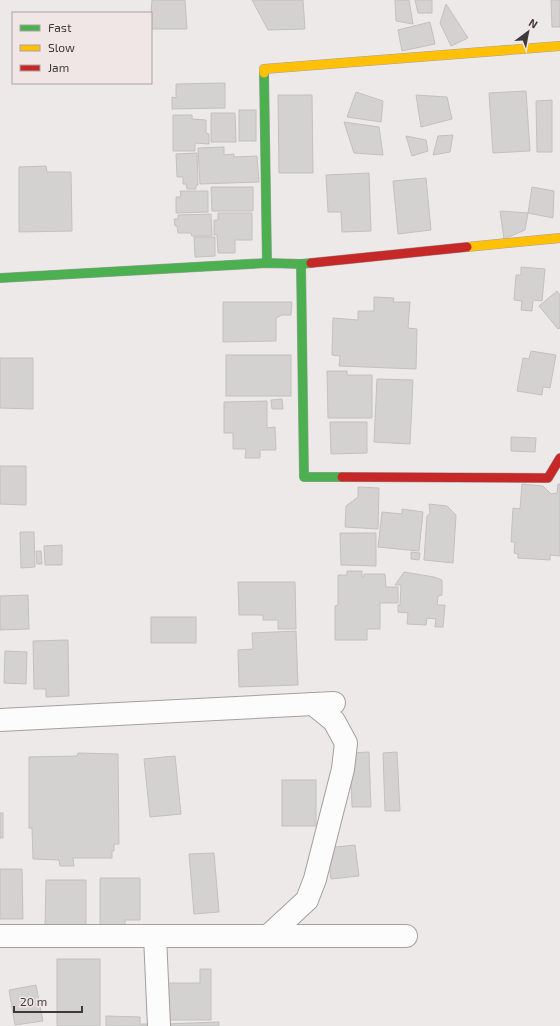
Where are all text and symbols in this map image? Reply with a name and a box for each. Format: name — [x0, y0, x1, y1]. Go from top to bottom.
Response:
legend — [12, 12, 152, 84]
north arrow — [508, 12, 548, 52]
text: N — [527, 15, 540, 31]
text: Fast — [48, 20, 72, 34]
text: Slow — [48, 40, 75, 54]
text: Jam — [48, 60, 69, 74]
scale bar — [14, 988, 82, 1014]
text: 20 m — [20, 994, 47, 1008]

